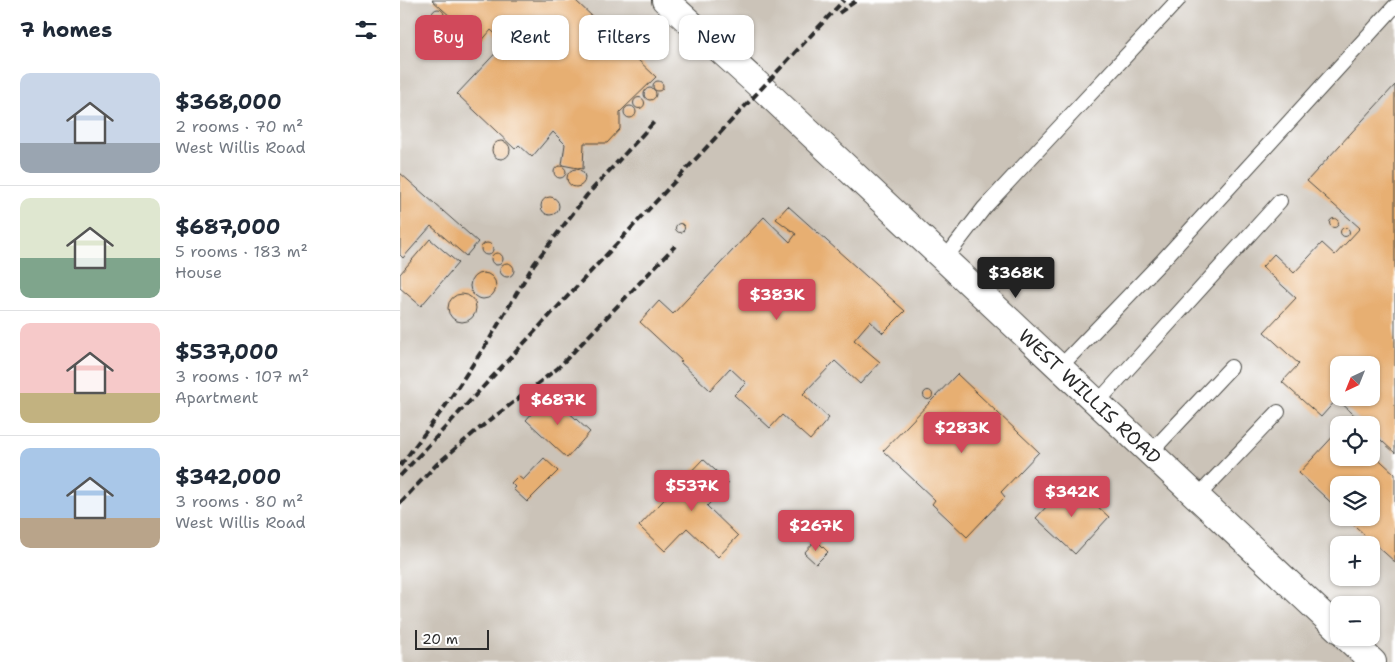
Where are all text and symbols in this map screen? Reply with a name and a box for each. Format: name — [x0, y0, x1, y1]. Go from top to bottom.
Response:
chip: Buy — [415, 15, 482, 60]
chip: Rent — [492, 15, 569, 60]
chip: Filters — [579, 15, 669, 60]
chip: New — [679, 15, 754, 60]
text: 7 homes — [20, 16, 112, 44]
icon: filters — [352, 16, 380, 44]
text: $368,000 — [175, 88, 282, 116]
icon: home — [60, 93, 120, 153]
text: 2 rooms · 70 m² — [175, 116, 303, 137]
text: West Willis Road — [175, 137, 306, 158]
text: $687,000 — [175, 213, 281, 241]
icon: home — [60, 218, 120, 278]
text: 5 rooms · 183 m² — [175, 241, 308, 262]
pin: $368K — [981, 256, 1051, 299]
text: House — [175, 262, 222, 283]
text: $368K — [988, 262, 1044, 283]
pin: $383K — [742, 278, 812, 321]
text: $383K — [749, 284, 805, 305]
street label: WEST WILLIS ROAD — [1013, 323, 1167, 469]
text: $537,000 — [175, 338, 278, 366]
icon: home — [60, 343, 120, 403]
north arrow — [1330, 356, 1380, 406]
map controls — [1330, 356, 1380, 646]
text: 3 rooms · 107 m² — [175, 366, 309, 387]
pin: $687K — [523, 384, 593, 426]
text: Apartment — [175, 387, 258, 408]
text: $687K — [530, 389, 586, 410]
pin: $283K — [927, 412, 997, 454]
button: locate — [1330, 416, 1380, 466]
text: $283K — [935, 417, 989, 438]
text: $342,000 — [175, 463, 281, 491]
icon: home — [60, 468, 120, 528]
pin: $537K — [657, 470, 727, 512]
text: $537K — [665, 475, 719, 496]
pin: $342K — [1037, 476, 1107, 518]
button: layers — [1330, 476, 1380, 526]
text: $342K — [1045, 481, 1099, 502]
text: 3 rooms · 80 m² — [175, 491, 303, 512]
pin: $267K — [781, 510, 851, 552]
text: West Willis Road — [175, 512, 306, 533]
text: $267K — [789, 515, 843, 536]
button: + — [1330, 536, 1380, 586]
button: − — [1330, 596, 1380, 646]
scale bar — [415, 627, 489, 650]
text: 20 m — [422, 630, 458, 648]

